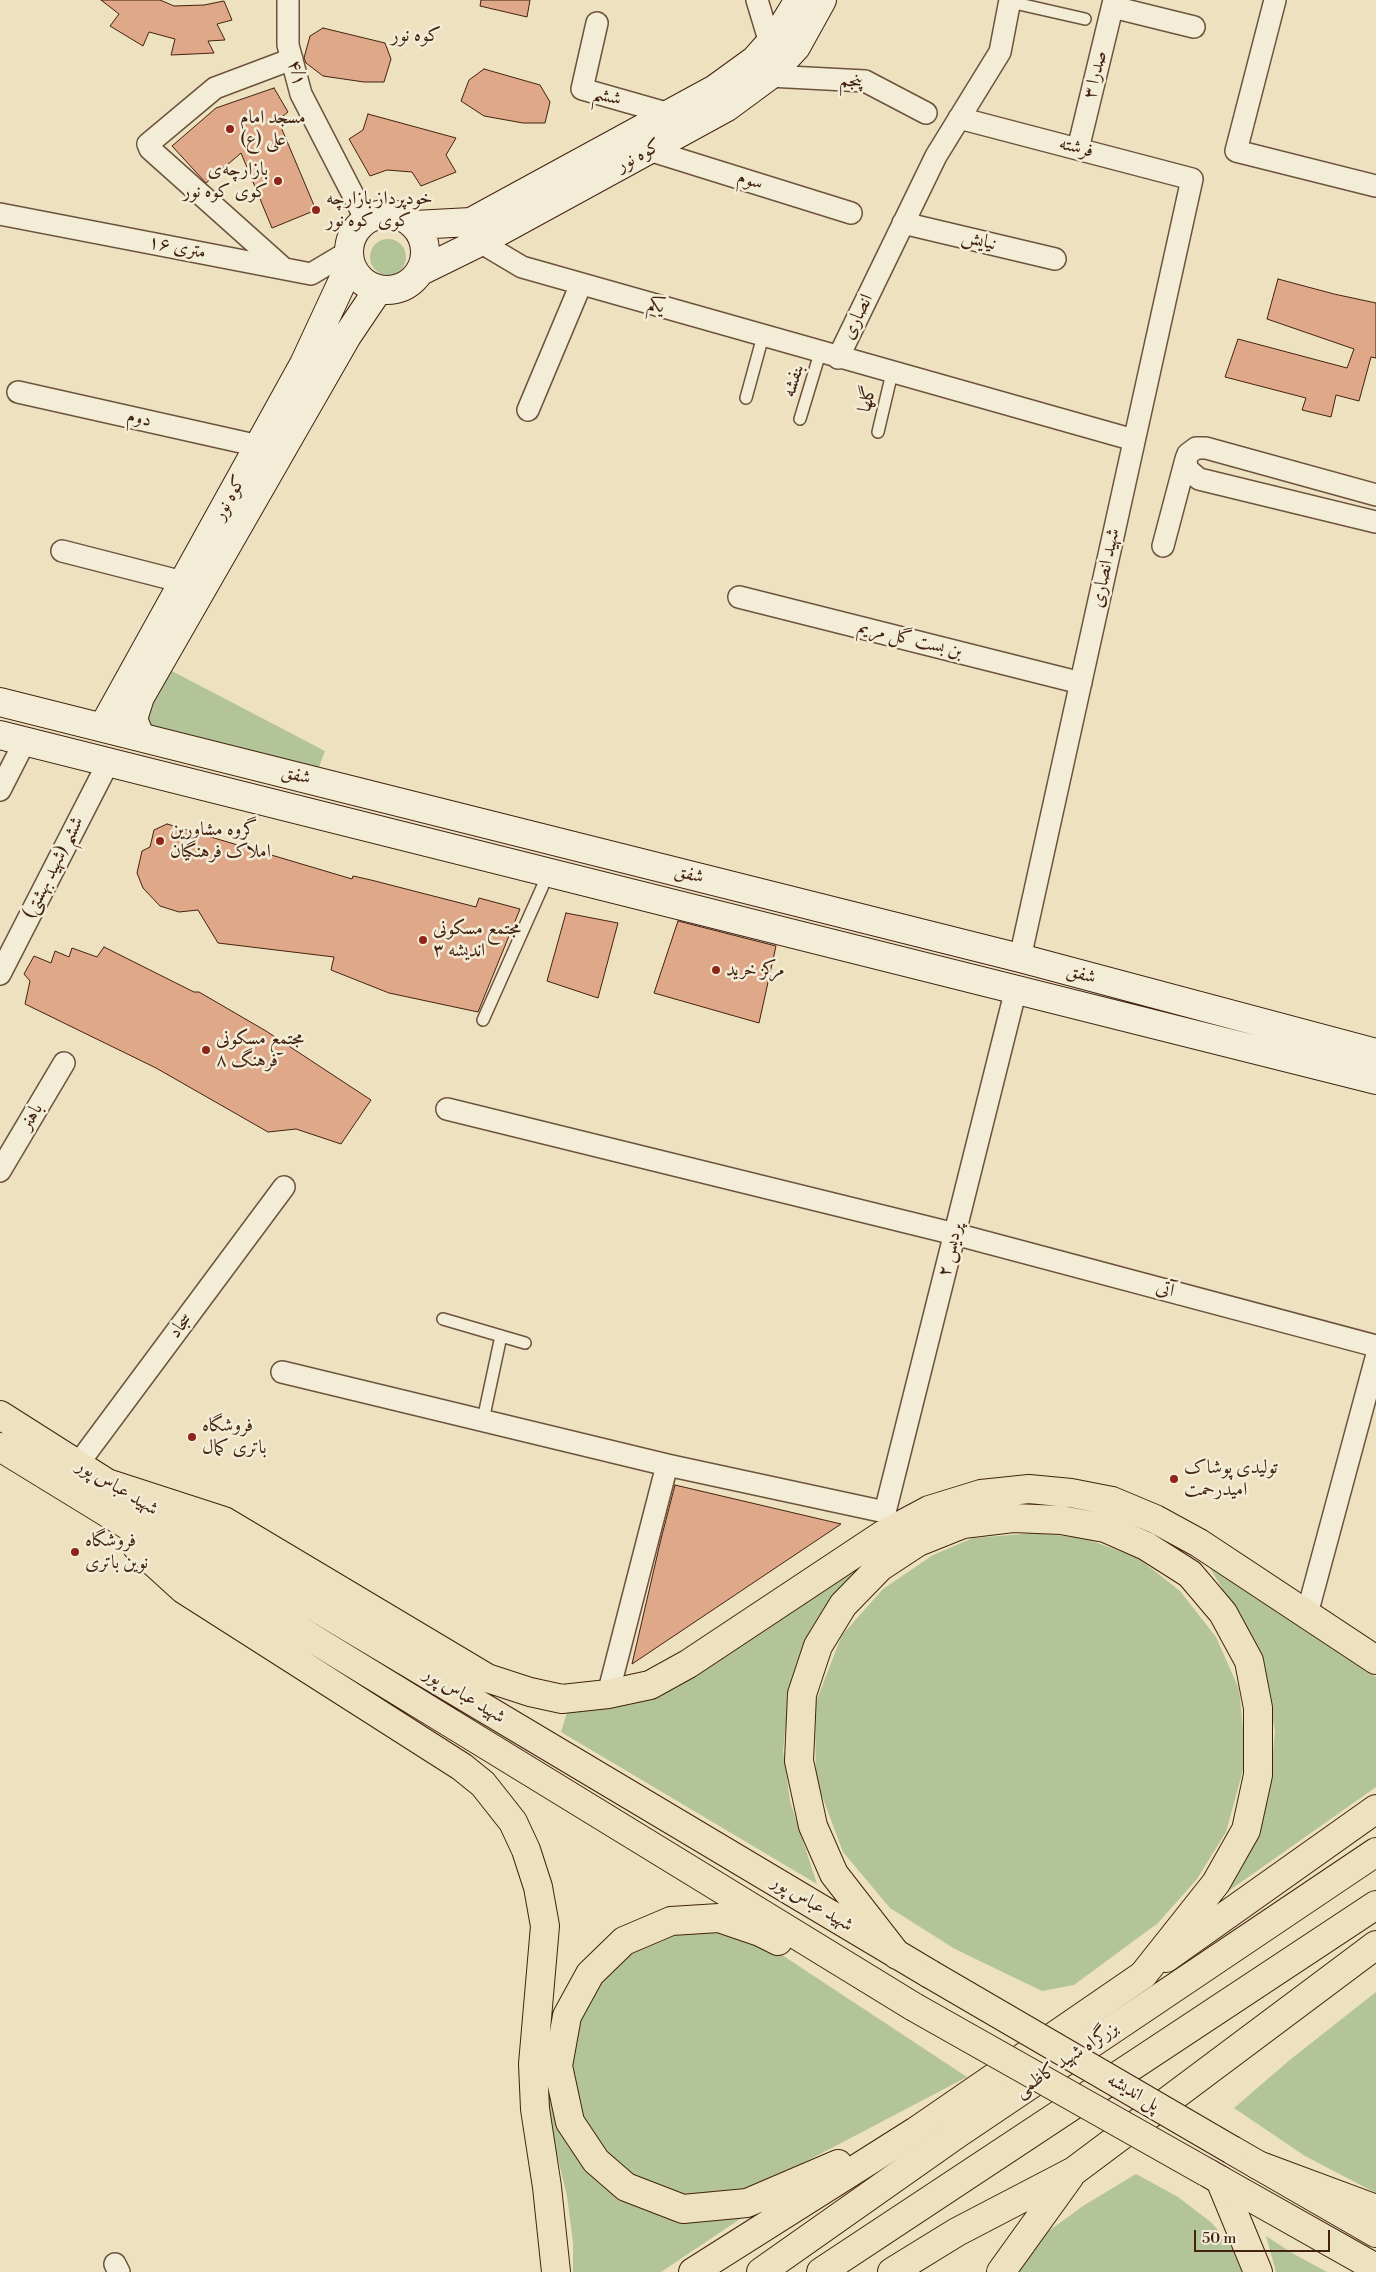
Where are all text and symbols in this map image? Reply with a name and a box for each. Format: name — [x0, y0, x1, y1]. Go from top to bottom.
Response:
district label: کوه نور — [391, 24, 441, 48]
street label: صدرا ۳ — [1079, 48, 1113, 102]
street label: ۴/۱ — [282, 58, 310, 88]
street label: پنجم — [838, 69, 864, 95]
street label: ششم — [590, 82, 624, 112]
place label: مسجد امام علی (ع) — [240, 107, 306, 151]
marker: مسجد امام علی (ع) — [224, 123, 236, 135]
street label: فرشته — [1056, 132, 1096, 164]
street label: کوه نور — [613, 134, 665, 178]
place label: بازارچه‌ی کوی کوه نور — [183, 159, 268, 203]
street label: سوم — [734, 166, 766, 196]
marker: بازارچه‌ی کوی کوه نور — [272, 175, 284, 187]
place label: خودپرداز بازارچه کوی کوه نور — [326, 188, 433, 232]
marker: خودپرداز بازارچه کوی کوه نور — [310, 204, 322, 216]
street label: نیایش — [959, 226, 999, 256]
street label: ۱۶ متری — [146, 231, 208, 265]
street label: انصاری — [837, 290, 879, 344]
street label: یکم — [645, 293, 667, 319]
street label: بنفشه — [778, 362, 810, 400]
street label: گلها — [854, 384, 882, 414]
street label: دوم — [124, 405, 154, 433]
street label: کوه نور — [208, 472, 252, 524]
street label: شهید انصاری — [1086, 526, 1126, 610]
street label: بن بست گل مریم — [855, 616, 965, 664]
street label: شفق — [279, 761, 313, 791]
street label: ششم (شهید بهشتی) — [18, 813, 90, 923]
place label: گروه مشاورین املاک فرهنگیان — [170, 819, 271, 863]
marker: گروه مشاورین املاک فرهنگیان — [154, 835, 166, 847]
street label: شفق — [672, 860, 706, 890]
place label: مجتمع مسکونی اندیشه ۳ — [433, 918, 521, 962]
marker: مجتمع مسکونی اندیشه ۳ — [417, 934, 429, 946]
place label: مرکز خرید — [726, 959, 785, 981]
street label: شفق — [1064, 960, 1098, 990]
marker: مرکز خرید — [710, 964, 722, 976]
place label: مجتمع مسکونی فرهنگ ۸ — [216, 1028, 304, 1072]
marker: مجتمع مسکونی فرهنگ ۸ — [200, 1044, 212, 1056]
street label: باهنر — [15, 1100, 49, 1134]
street label: پردیس ۲ — [933, 1221, 969, 1279]
street label: آتی — [1153, 1277, 1177, 1303]
street label: سجاد — [164, 1309, 198, 1343]
place label: فروشگاه باتری کمال — [202, 1415, 267, 1459]
marker: فروشگاه باتری کمال — [186, 1431, 198, 1443]
street label: شهید عباس پور — [72, 1455, 162, 1521]
place label: تولیدی پوشاک امیدرحمت — [1184, 1457, 1278, 1501]
marker: تولیدی پوشاک امیدرحمت — [1168, 1473, 1180, 1485]
place label: فروشگاه نوین باتری — [85, 1530, 148, 1574]
marker: فروشگاه نوین باتری — [69, 1546, 81, 1558]
street label: شهید عباس پور — [419, 1663, 509, 1729]
street label: شهید عباس پور — [767, 1871, 857, 1937]
street label: بزرگراه شهید کاظمی — [1011, 2017, 1123, 2103]
street label: پل اندیشه — [1103, 2069, 1163, 2117]
scale bar — [1196, 2220, 1332, 2252]
text: 50 m — [1202, 2229, 1236, 2248]

